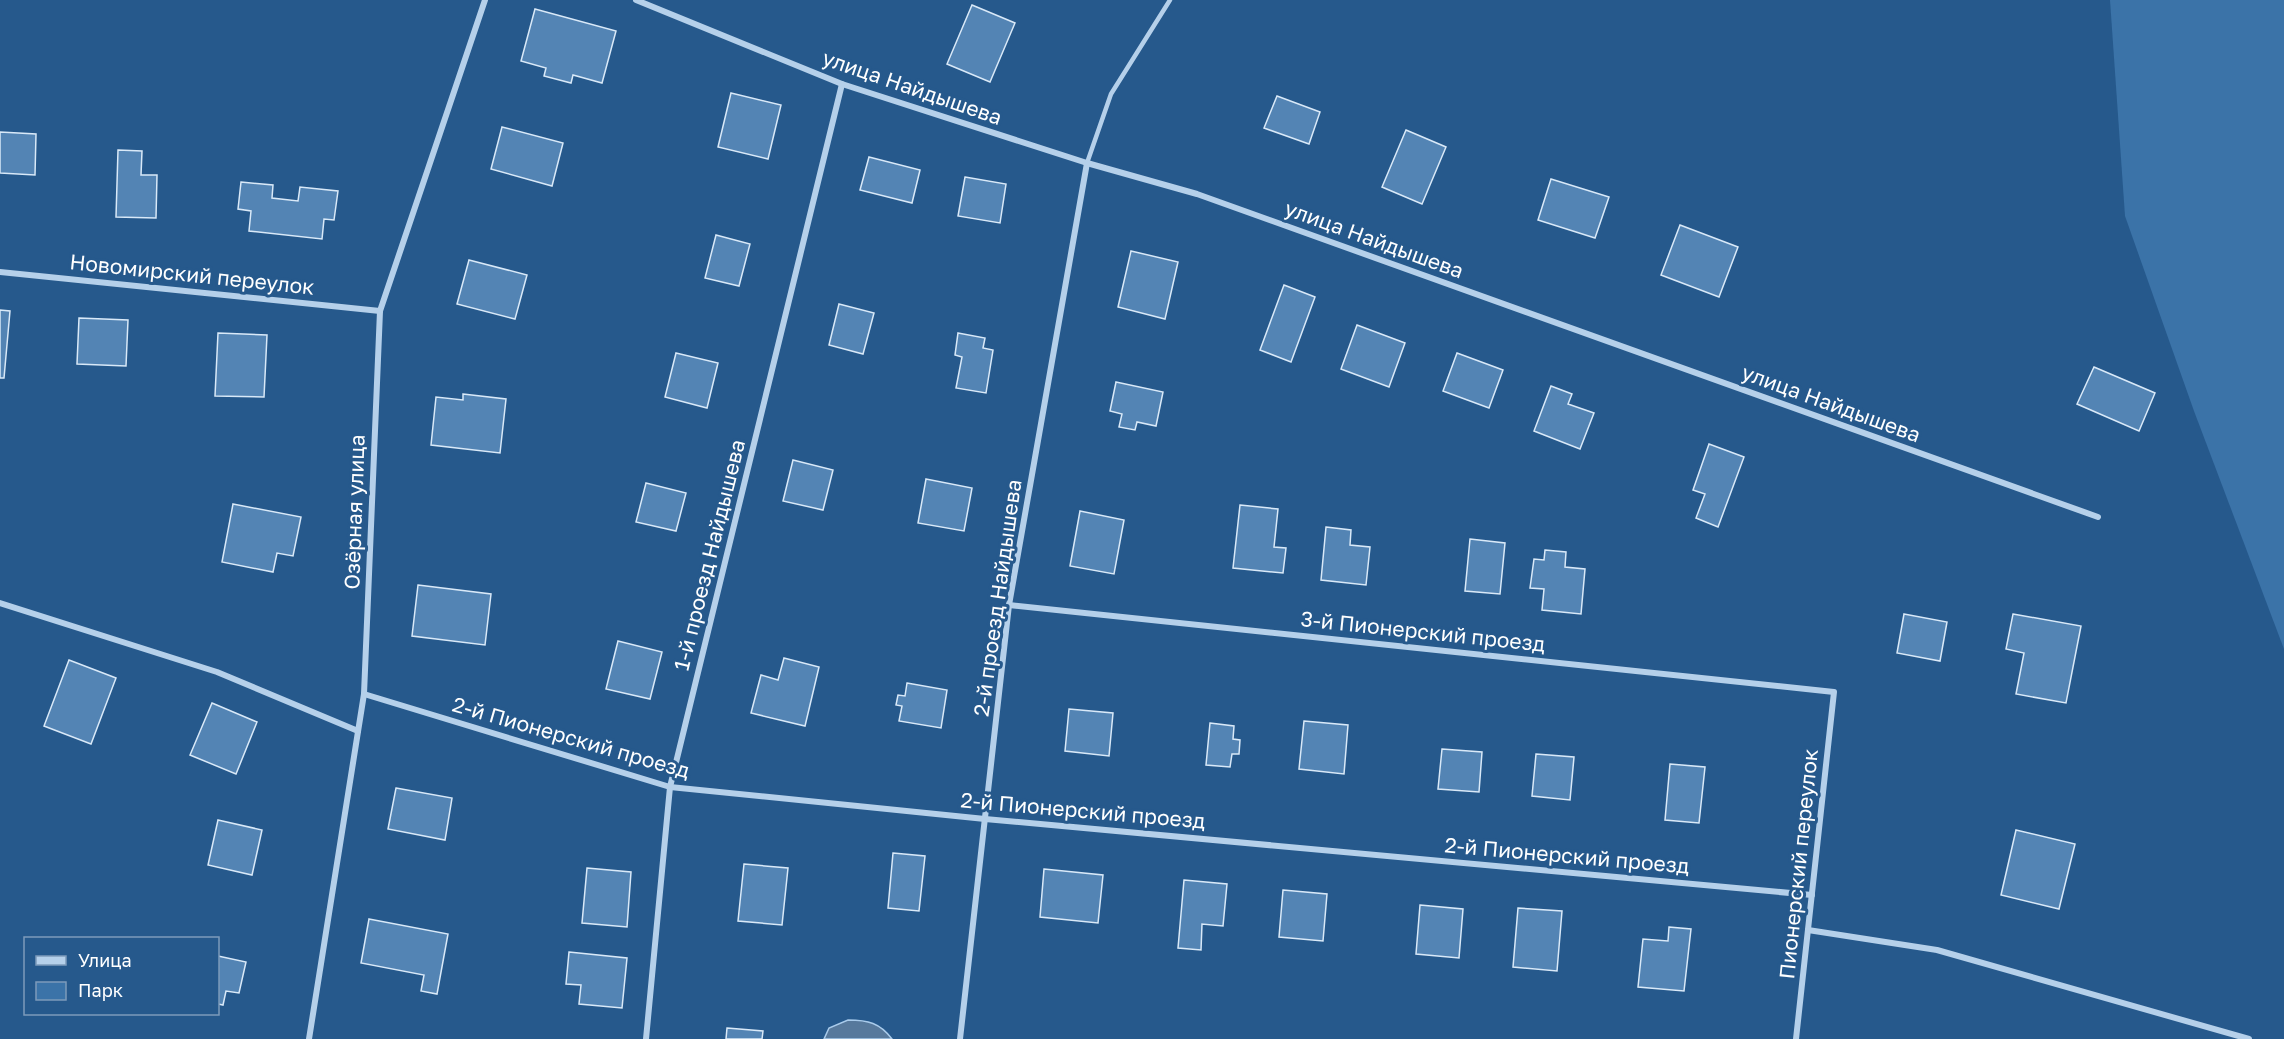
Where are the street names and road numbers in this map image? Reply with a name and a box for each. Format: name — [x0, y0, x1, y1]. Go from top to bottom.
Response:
street label: улица Найдышева — [819, 44, 1006, 130]
street label: улица Найдышева — [1281, 195, 1467, 283]
street label: Новомирский переулок — [68, 248, 316, 300]
street label: улица Найдышева — [1738, 359, 1924, 447]
street label: Озёрная улица — [338, 434, 370, 590]
street label: 1-й проезд Найдышева — [668, 437, 750, 673]
street label: 2-й проезд Найдышева — [967, 478, 1027, 718]
street label: 3-й Пионерский проезд — [1300, 605, 1547, 657]
street label: 2-й Пионерский проезд — [450, 691, 693, 783]
street label: Пионерский переулок — [1773, 748, 1823, 980]
street label: 2-й Пионерский проезд — [960, 786, 1207, 834]
street label: 2-й Пионерский проезд — [1444, 831, 1691, 879]

